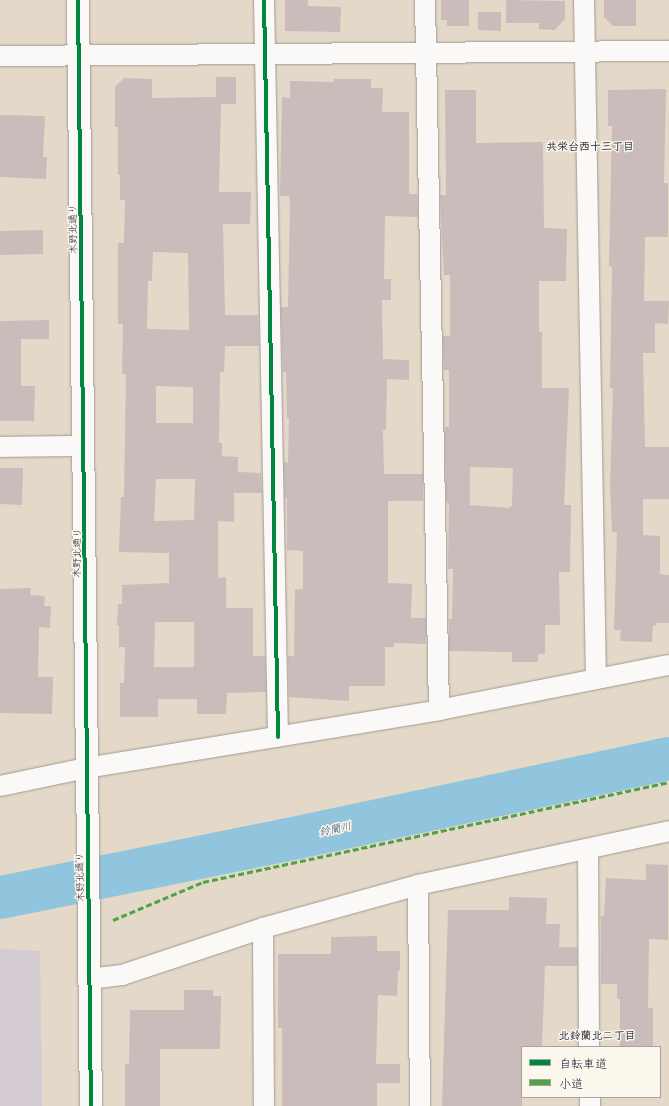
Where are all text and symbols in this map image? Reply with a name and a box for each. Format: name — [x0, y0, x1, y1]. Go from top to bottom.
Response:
district label: 共栄台西十三丁目 — [546, 139, 634, 153]
street label: 木野北通り — [67, 204, 79, 254]
street label: 木野北通り — [71, 528, 83, 578]
water label: 鈴蘭川 — [317, 819, 353, 839]
street label: 木野北通り — [73, 852, 87, 902]
district label: 北鈴蘭北二丁目 — [559, 1028, 635, 1042]
legend — [521, 1046, 661, 1098]
text: 自転車道 — [559, 1056, 607, 1071]
text: 小道 — [559, 1076, 583, 1091]

